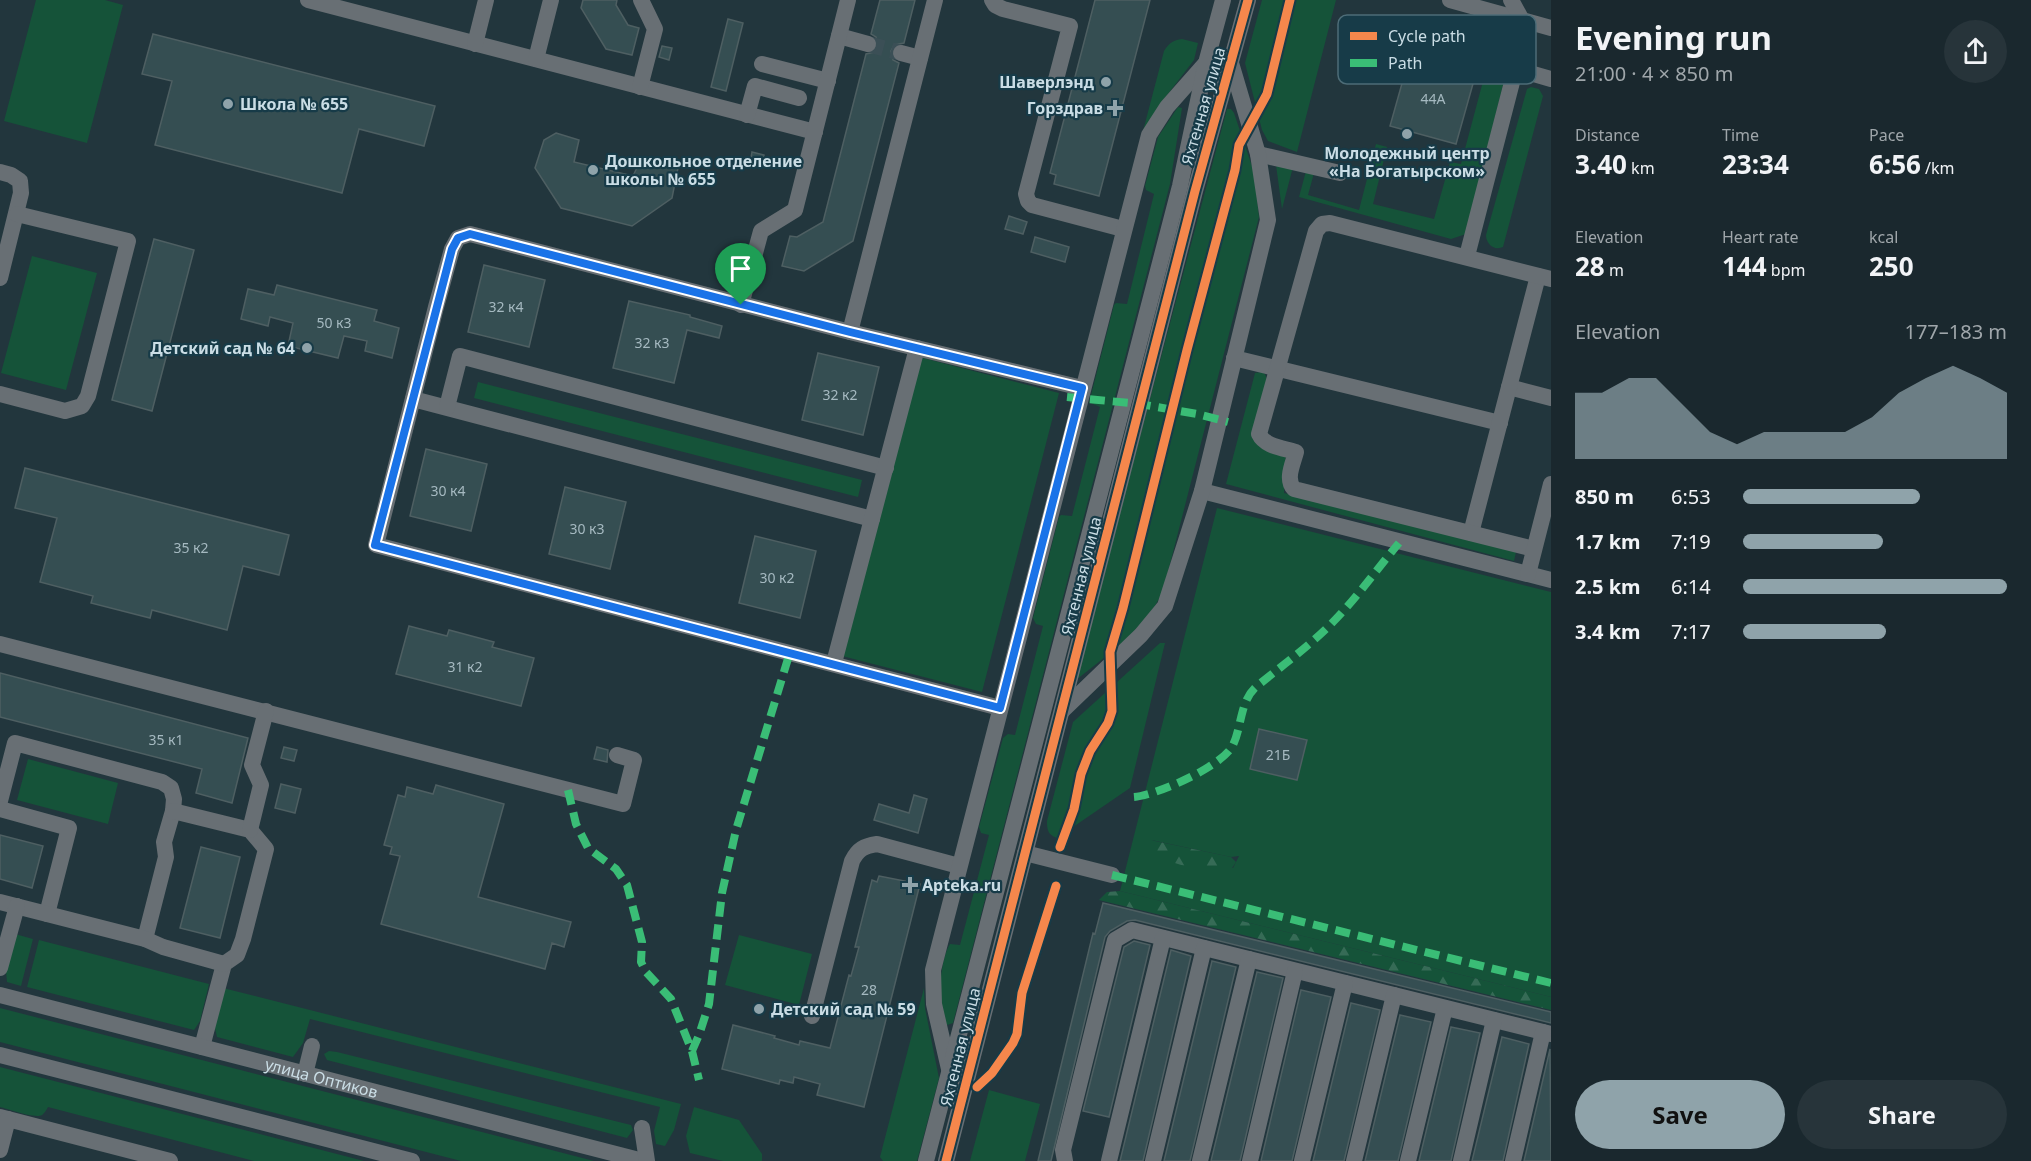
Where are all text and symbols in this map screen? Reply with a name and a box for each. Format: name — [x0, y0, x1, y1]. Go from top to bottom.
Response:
legend — [1338, 15, 1536, 84]
text: Evening run — [1575, 15, 1772, 60]
button: share — [1944, 20, 2007, 83]
text: Cycle path — [1388, 25, 1466, 47]
street label: Яхтенная улица — [1176, 44, 1230, 168]
text: Path — [1388, 52, 1422, 74]
text: 21:00 · 4 × 850 m — [1575, 60, 1733, 87]
place label: Шаверлэнд — [999, 71, 1095, 93]
marker: Шаверлэнд — [1099, 75, 1113, 89]
house number: 44А — [1421, 89, 1446, 108]
place label: Школа № 655 — [240, 93, 348, 115]
marker: Школа № 655 — [221, 97, 235, 111]
place label: Горздрав — [1027, 97, 1103, 119]
marker: Горздрав — [1108, 101, 1122, 115]
text: Distance — [1575, 124, 1640, 146]
text: Time — [1722, 124, 1759, 146]
text: Pace — [1869, 124, 1904, 146]
marker: Молодежный центр «На Богатырском» — [1400, 127, 1414, 141]
place label: Молодежный центр «На Богатырском» — [1324, 142, 1490, 182]
text: 3.40 — [1575, 146, 1627, 182]
text: 23:34 — [1722, 146, 1789, 182]
text: 6:56 — [1869, 146, 1921, 182]
place label: Дошкольное отделение школы № 655 — [605, 150, 802, 190]
text: km — [1627, 157, 1655, 179]
text: /km — [1921, 157, 1955, 179]
marker: Дошкольное отделение школы № 655 — [586, 163, 600, 177]
text: Elevation — [1575, 226, 1643, 248]
text: Heart rate — [1722, 226, 1798, 248]
text: kcal — [1869, 226, 1898, 248]
pin — [715, 243, 766, 305]
text: 28 — [1575, 248, 1605, 284]
text: 144 — [1722, 248, 1767, 284]
text: 250 — [1869, 248, 1914, 284]
icon: arrive — [724, 252, 757, 285]
text: m — [1605, 259, 1624, 281]
text: bpm — [1767, 259, 1805, 281]
house number: 32 к4 — [488, 297, 524, 316]
house number: 50 к3 — [316, 313, 352, 332]
text: Elevation — [1575, 318, 1660, 345]
text: 177–183 m — [1904, 318, 2007, 345]
house number: 32 к3 — [634, 333, 670, 352]
place label: Детский сад № 64 — [150, 337, 295, 359]
marker: Детский сад № 64 — [300, 341, 314, 355]
house number: 32 к2 — [822, 385, 858, 404]
house number: 30 к4 — [430, 481, 466, 500]
text: 850 m — [1575, 483, 1634, 510]
text: 6:53 — [1671, 483, 1711, 510]
street label: Яхтенная улица — [1056, 514, 1106, 638]
house number: 30 к3 — [569, 519, 605, 538]
text: 1.7 km — [1575, 528, 1641, 555]
text: 7:19 — [1671, 528, 1711, 555]
house number: 35 к2 — [173, 538, 209, 557]
house number: 30 к2 — [759, 568, 795, 587]
text: 2.5 km — [1575, 573, 1641, 600]
text: 6:14 — [1671, 573, 1711, 600]
text: 3.4 km — [1575, 618, 1641, 645]
text: 7:17 — [1671, 618, 1711, 645]
house number: 31 к2 — [447, 657, 483, 676]
house number: 35 к1 — [148, 730, 184, 749]
house number: 21Б — [1266, 745, 1290, 764]
place label: Apteka.ru — [922, 874, 1001, 896]
marker: Apteka.ru — [903, 878, 917, 892]
house number: 28 — [861, 980, 877, 999]
street label: Яхтенная улица — [935, 985, 985, 1109]
place label: Детский сад № 59 — [771, 998, 916, 1020]
marker: Детский сад № 59 — [752, 1002, 766, 1016]
street label: улица Оптиков — [263, 1053, 380, 1103]
button: Save — [1575, 1080, 1785, 1149]
button: Share — [1797, 1080, 2007, 1149]

